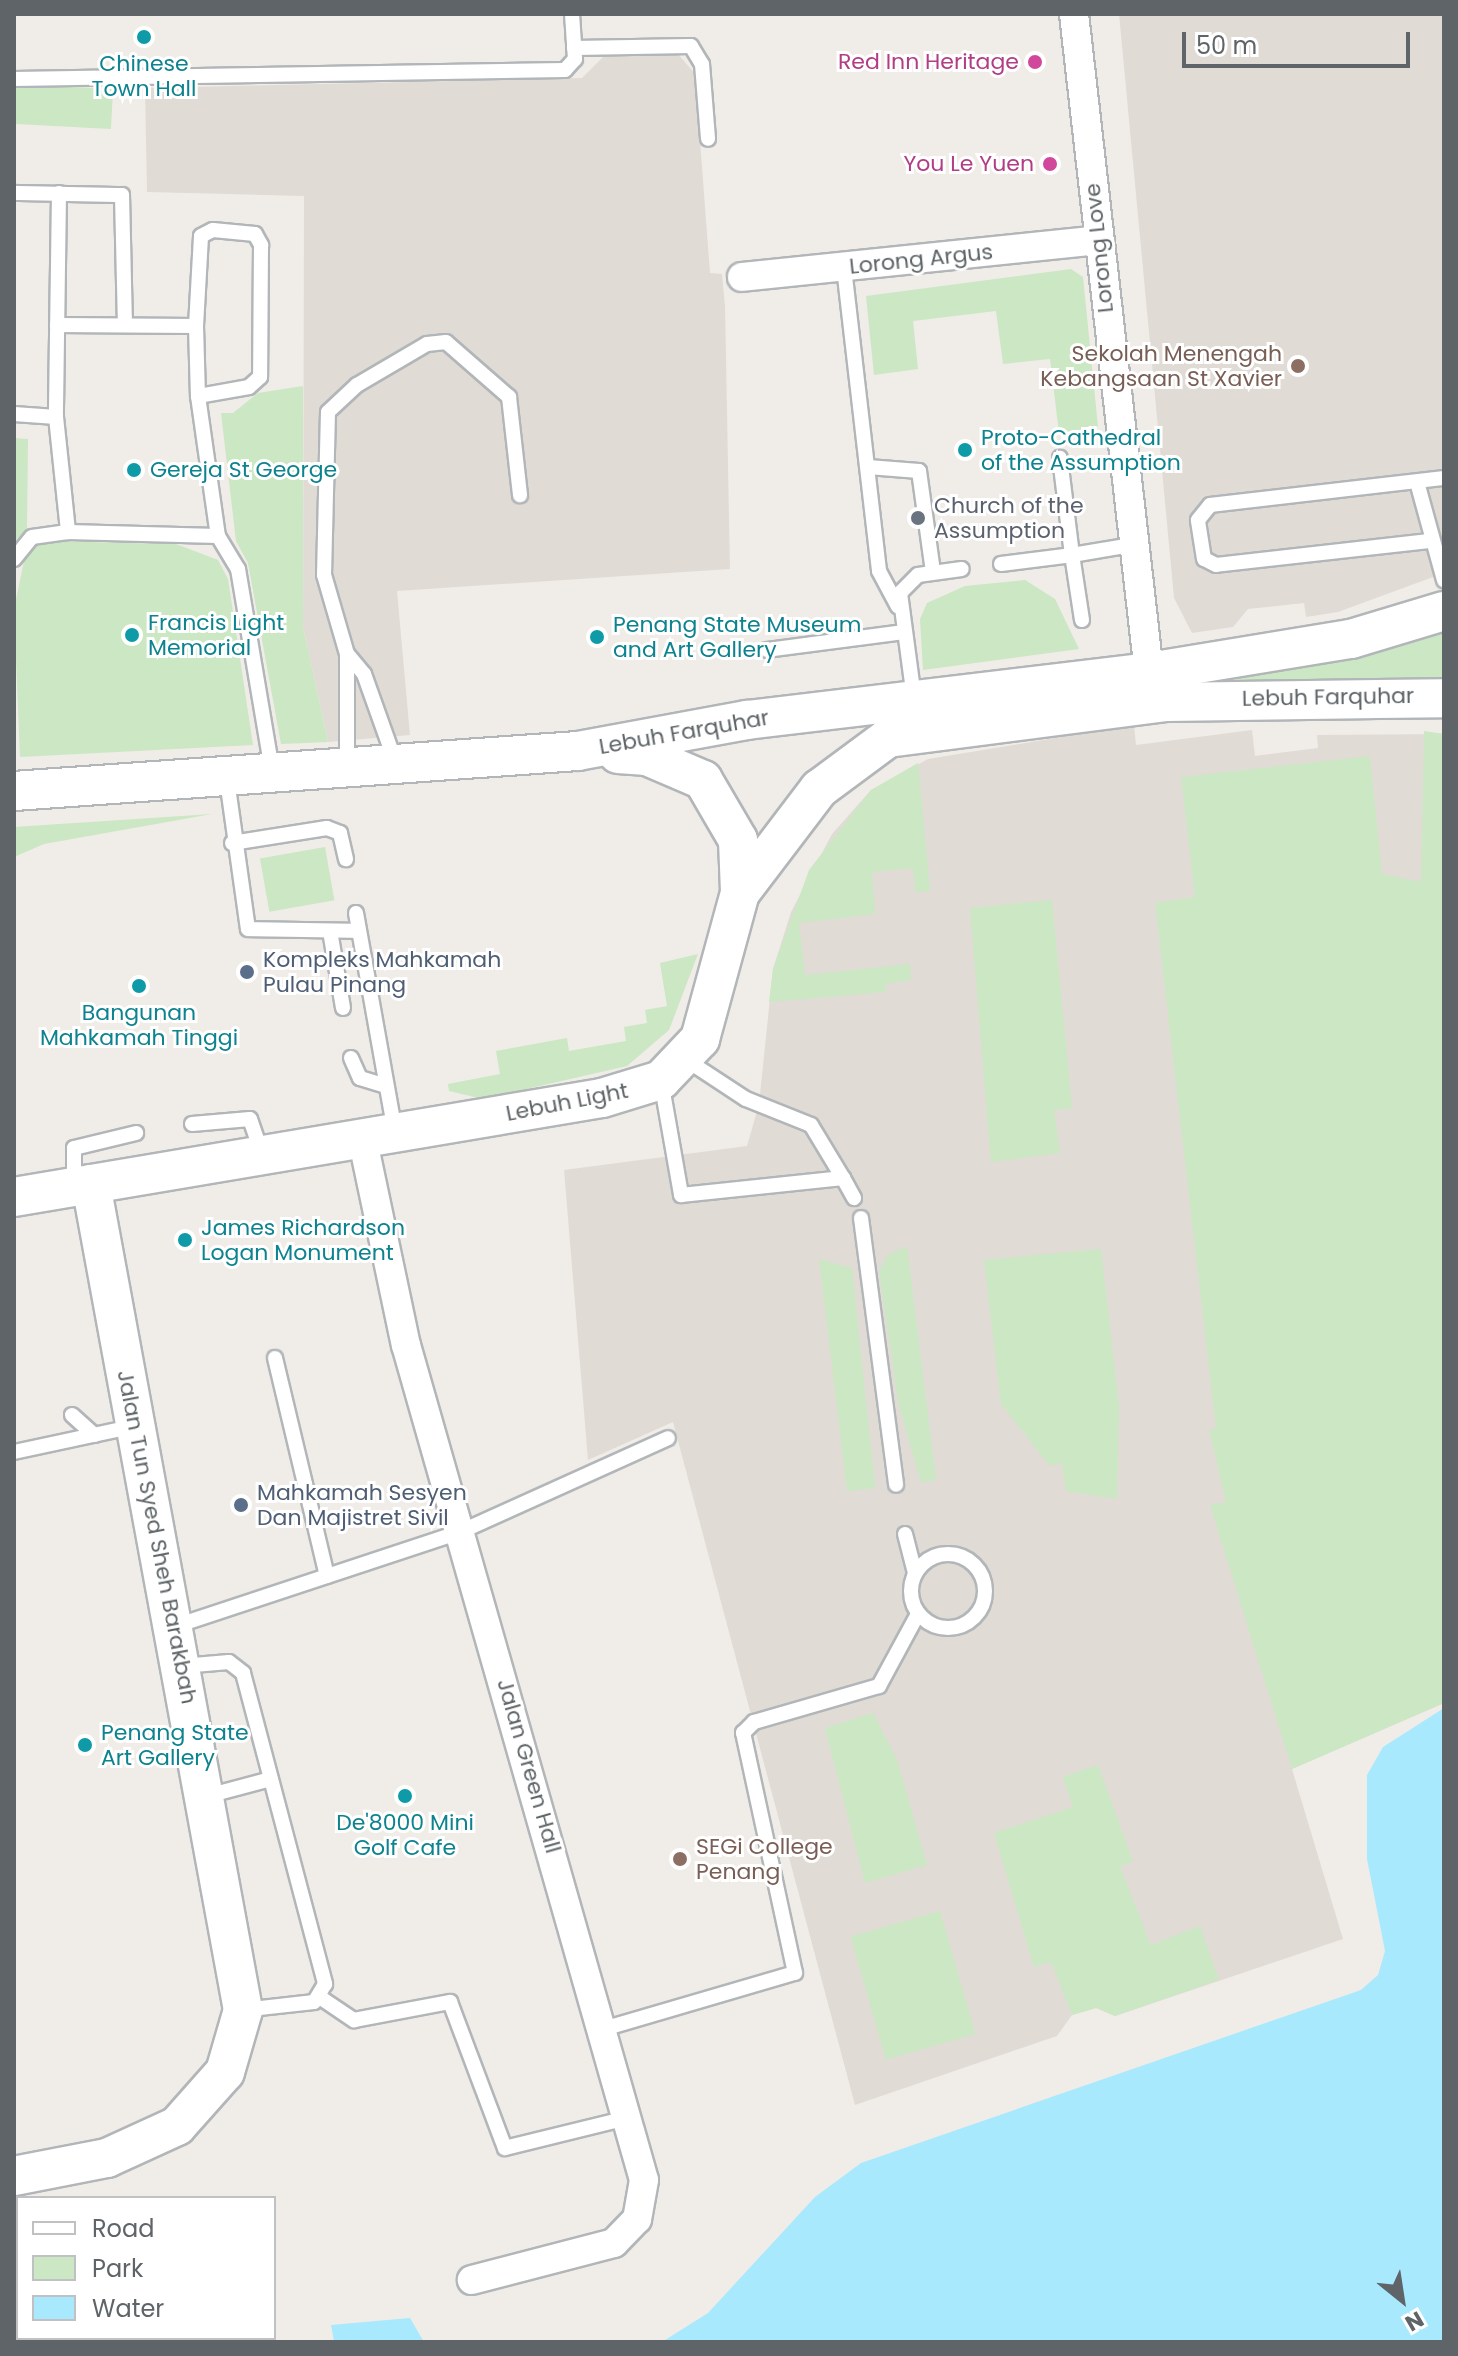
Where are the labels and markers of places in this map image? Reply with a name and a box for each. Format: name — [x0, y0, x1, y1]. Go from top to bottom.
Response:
marker: Chinese Town Hall — [135, 28, 153, 46]
place label: Red Inn Heritage — [838, 49, 1019, 75]
place label: Chinese Town Hall — [92, 50, 196, 102]
marker: Red Inn Heritage — [1026, 53, 1044, 71]
place label: You Le Yuen — [903, 151, 1034, 177]
marker: You Le Yuen — [1041, 155, 1059, 173]
place label: Sekolah Menengah Kebangsaan St Xavier — [1040, 340, 1282, 392]
marker: Sekolah Menengah Kebangsaan St Xavier — [1289, 357, 1307, 375]
place label: Proto-Cathedral of the Assumption — [981, 424, 1181, 476]
marker: Proto-Cathedral of the Assumption — [956, 441, 974, 459]
place label: Gereja St George — [150, 457, 337, 483]
marker: Gereja St George — [125, 461, 143, 479]
place label: Church of the Assumption — [934, 492, 1084, 544]
marker: Church of the Assumption — [909, 509, 927, 527]
place label: Francis Light Memorial — [148, 609, 284, 660]
place label: Penang State Museum and Art Gallery — [613, 611, 861, 662]
marker: Francis Light Memorial — [123, 626, 141, 644]
marker: Penang State Museum and Art Gallery — [588, 628, 606, 646]
place label: Kompleks Mahkamah Pulau Pinang — [263, 946, 501, 998]
marker: Kompleks Mahkamah Pulau Pinang — [238, 963, 256, 981]
marker: Bangunan Mahkamah Tinggi — [130, 977, 148, 995]
place label: Bangunan Mahkamah Tinggi — [40, 999, 238, 1050]
place label: James Richardson Logan Monument — [201, 1214, 405, 1266]
marker: James Richardson Logan Monument — [176, 1231, 194, 1249]
place label: Mahkamah Sesyen Dan Majistret Sivil — [257, 1479, 467, 1530]
marker: Mahkamah Sesyen Dan Majistret Sivil — [232, 1496, 250, 1514]
place label: Penang State Art Gallery — [101, 1719, 249, 1770]
marker: Penang State Art Gallery — [76, 1736, 94, 1754]
marker: De'8000 Mini Golf Cafe — [396, 1787, 414, 1805]
place label: De'8000 Mini Golf Cafe — [336, 1809, 474, 1860]
place label: SEGi College Penang — [696, 1833, 833, 1884]
marker: SEGi College Penang — [671, 1850, 689, 1868]

